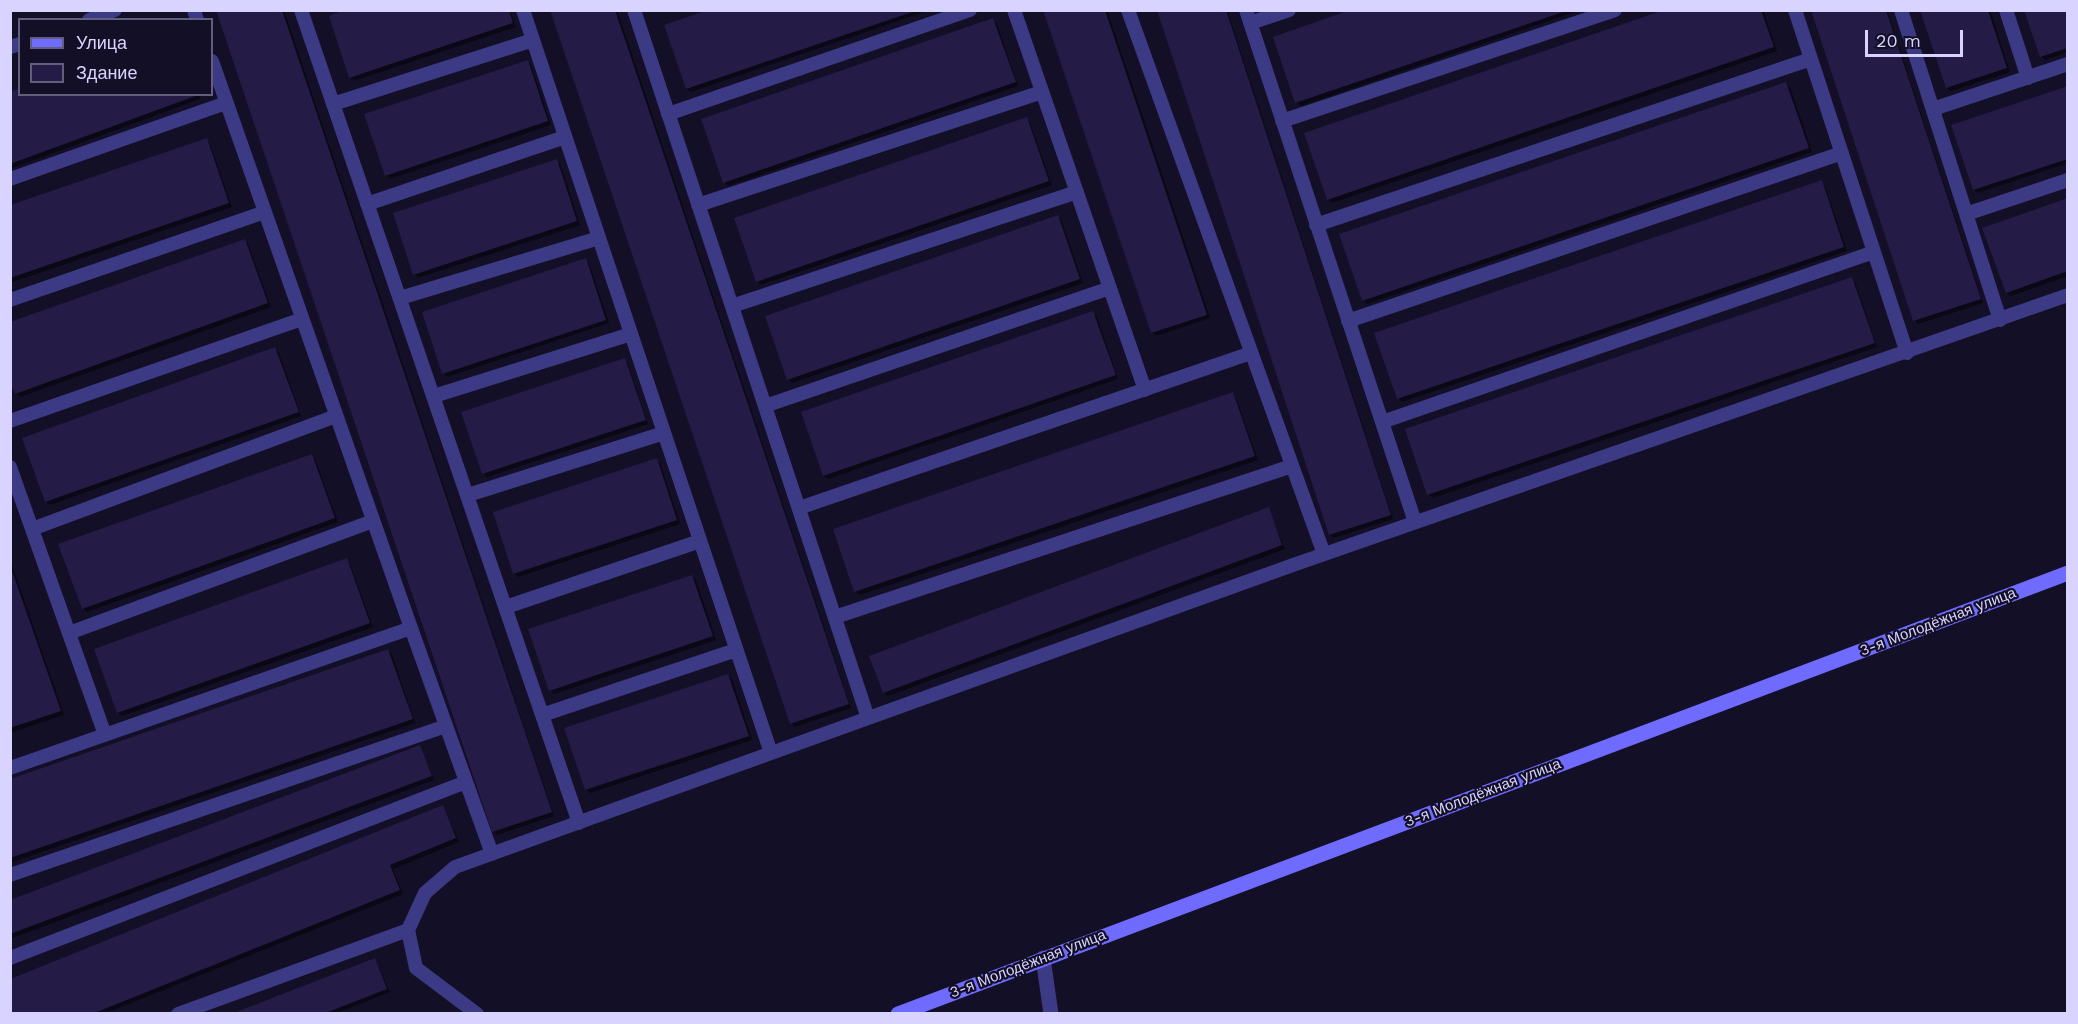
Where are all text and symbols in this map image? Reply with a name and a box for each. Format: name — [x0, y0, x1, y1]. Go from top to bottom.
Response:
legend — [18, 18, 213, 96]
scale bar — [1868, 18, 1966, 56]
text: 20 m — [1876, 30, 1921, 51]
text: Улица — [76, 32, 127, 53]
text: Здание — [76, 62, 137, 83]
street label: 3-я Молодёжная улица — [1858, 584, 2018, 660]
street label: 3-я Молодёжная улица — [1403, 755, 1563, 831]
street label: 3-я Молодёжная улица — [948, 926, 1108, 1002]

